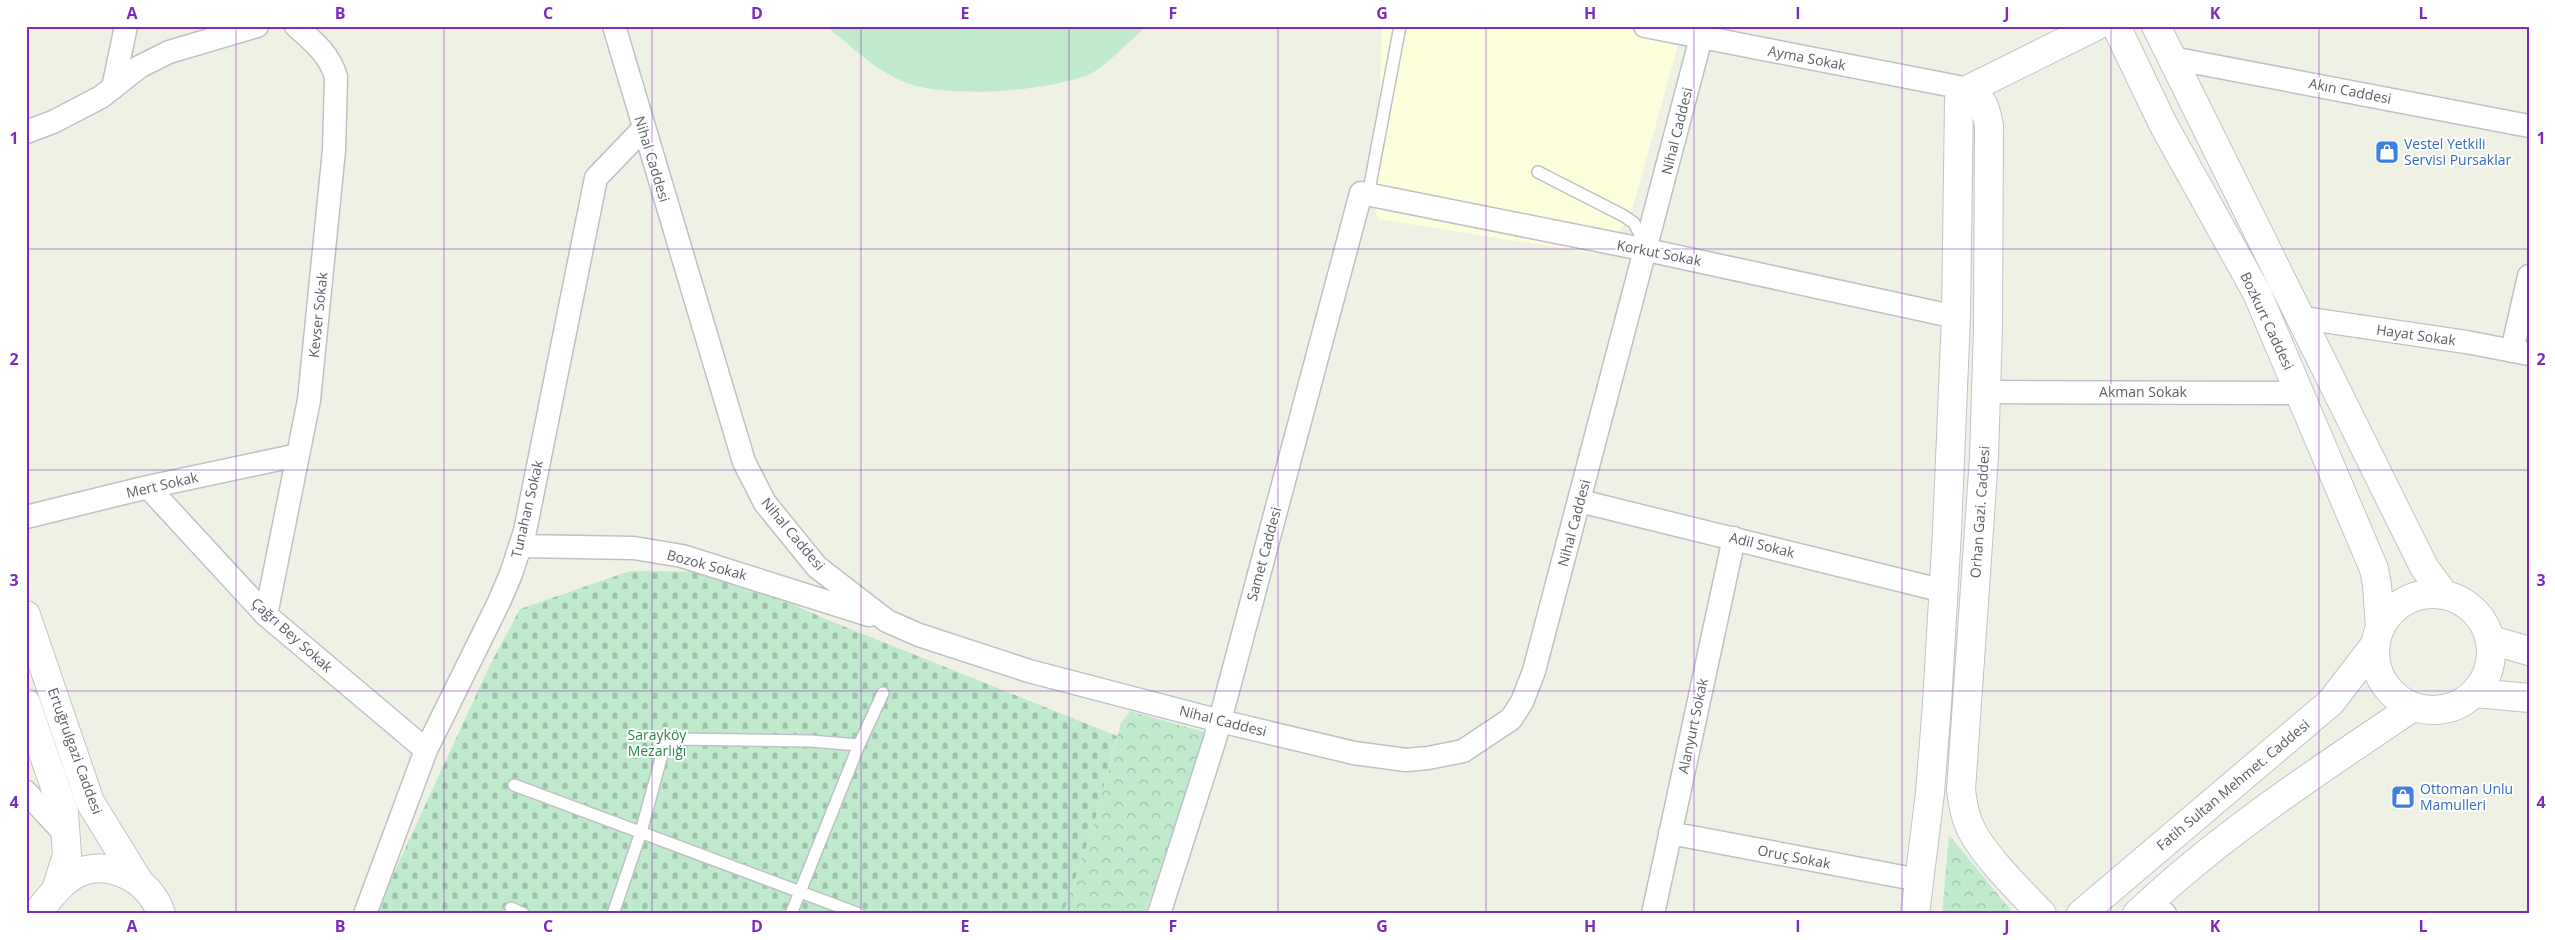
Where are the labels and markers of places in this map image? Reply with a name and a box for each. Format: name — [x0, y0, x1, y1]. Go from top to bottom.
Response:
place label: Vestel Yetkili Servisi Pursaklar — [2404, 134, 2511, 169]
shop icon: Vestel Yetkili Servisi Pursaklar — [2374, 139, 2400, 165]
place label: Ottoman Unlu Mamulleri — [2420, 779, 2513, 814]
shop icon: Ottoman Unlu Mamulleri — [2390, 784, 2416, 810]

